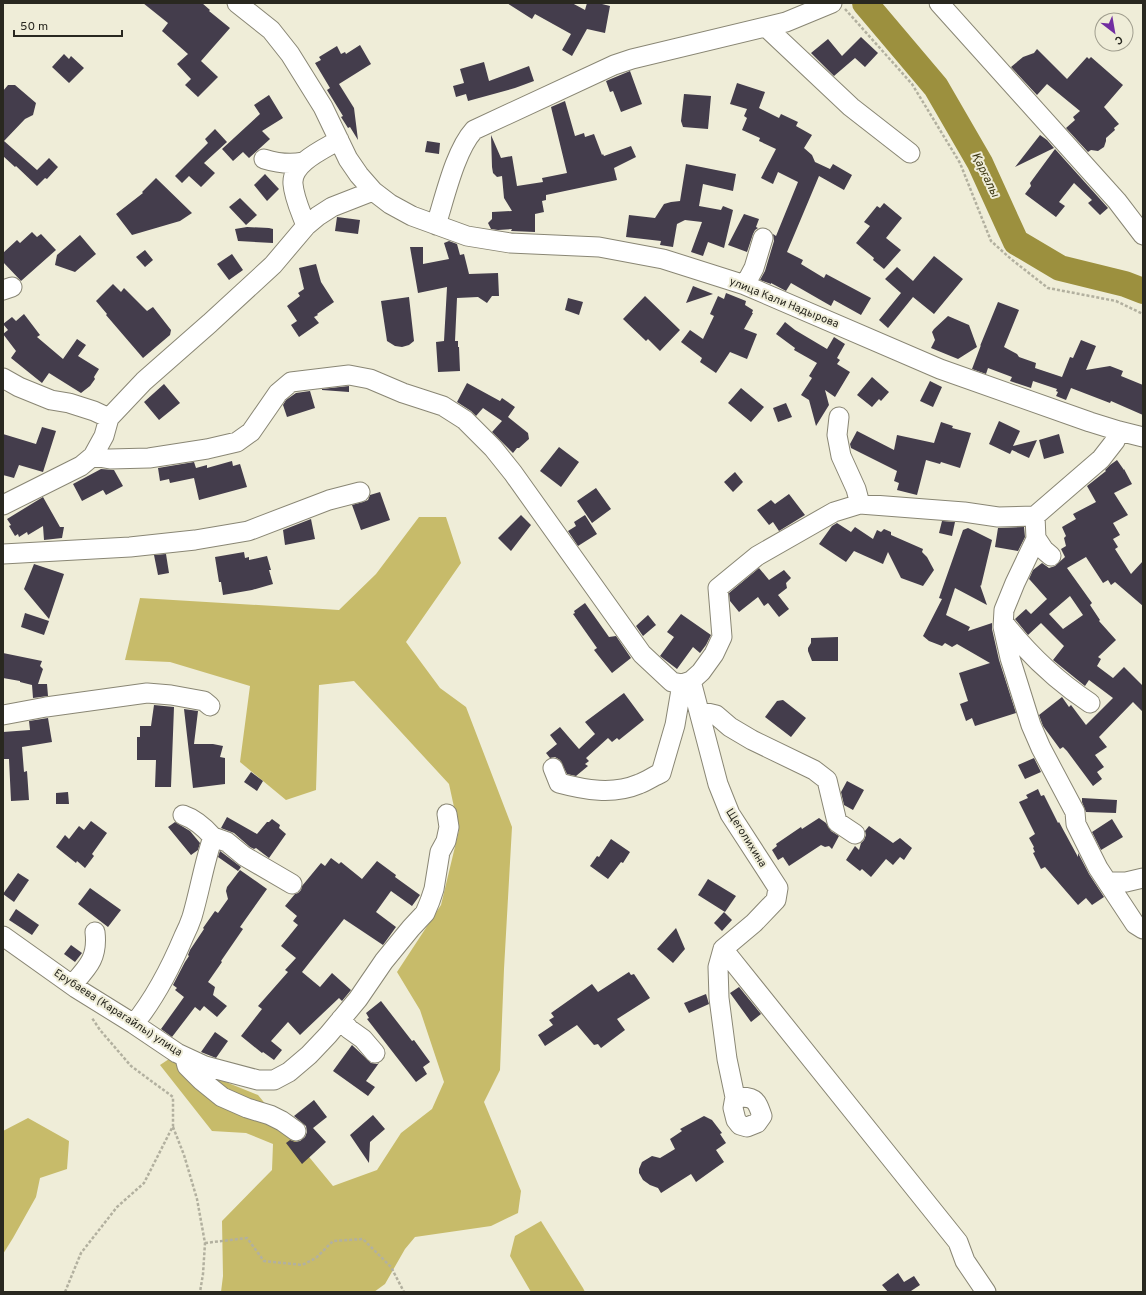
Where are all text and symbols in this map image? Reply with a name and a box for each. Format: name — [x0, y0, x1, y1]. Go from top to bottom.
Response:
scale bar — [14, 12, 122, 38]
north arrow — [1094, 12, 1134, 52]
text: 50 m — [20, 19, 48, 35]
text: С — [1112, 32, 1125, 48]
water label: Қарғалы — [967, 150, 1003, 201]
street label: улица Кали Надырова — [727, 275, 841, 331]
street label: Щеголихина — [722, 806, 770, 870]
street label: Ерубаева (Карагайлы) улица — [51, 966, 185, 1060]

